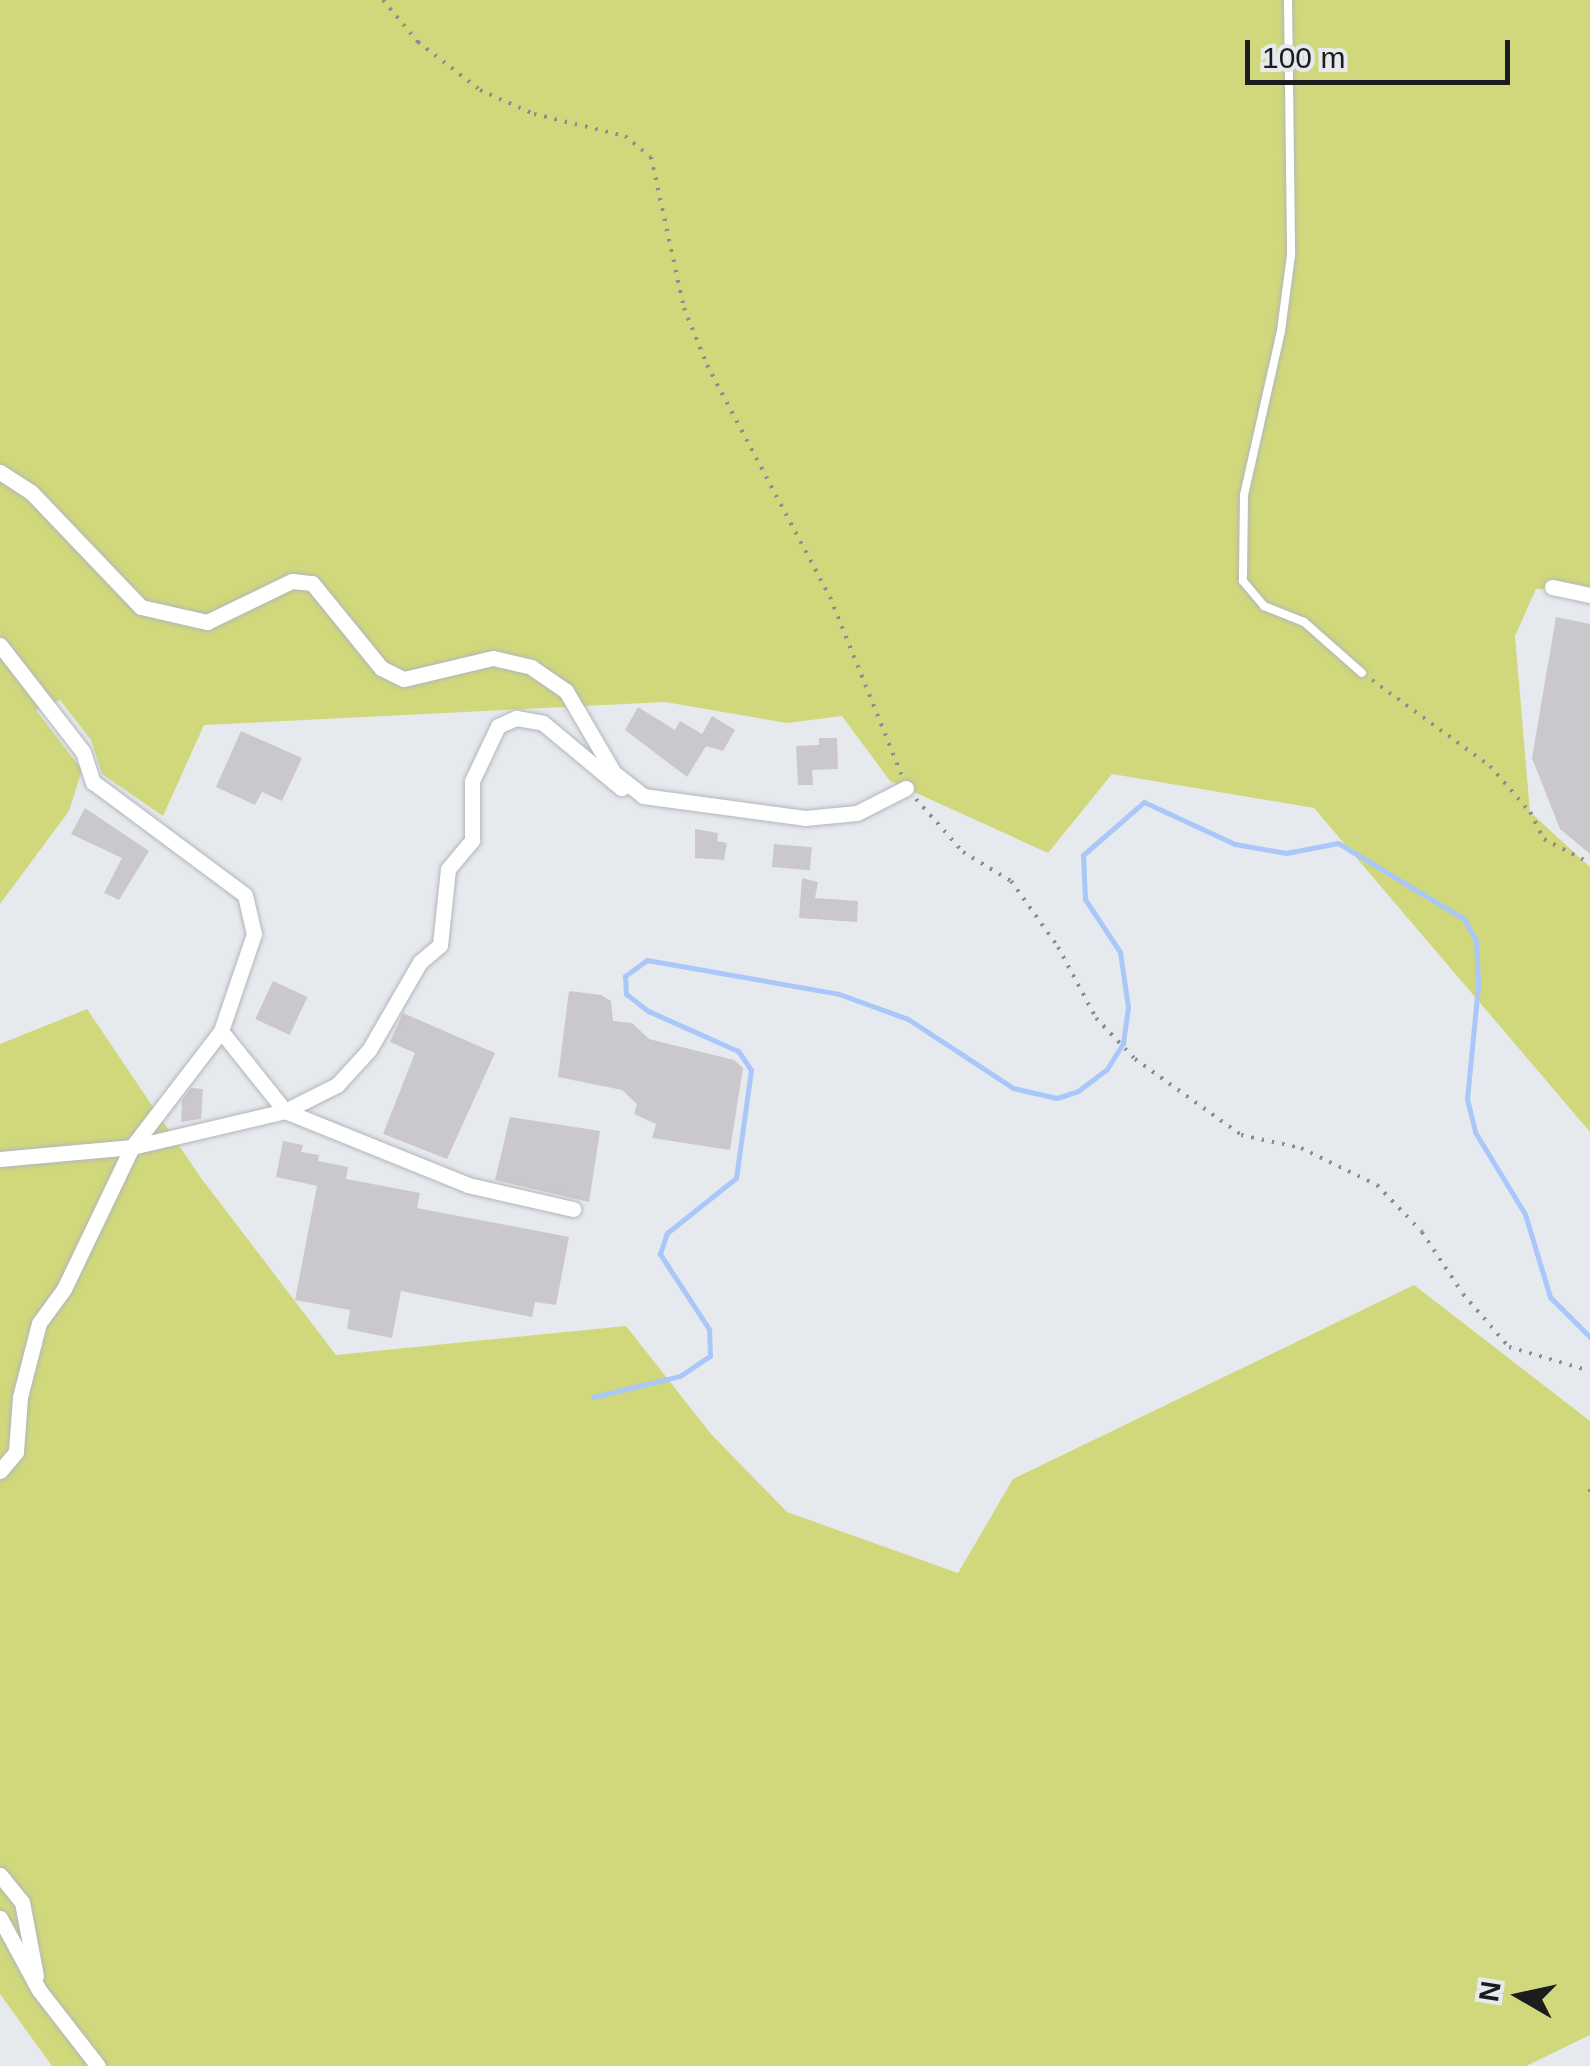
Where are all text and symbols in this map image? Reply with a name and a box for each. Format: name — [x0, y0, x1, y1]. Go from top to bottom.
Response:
scale bar — [1250, 20, 1515, 82]
text: 100 m — [1262, 41, 1345, 74]
north arrow — [1470, 1946, 1570, 2046]
text: N — [1473, 1979, 1507, 2004]

